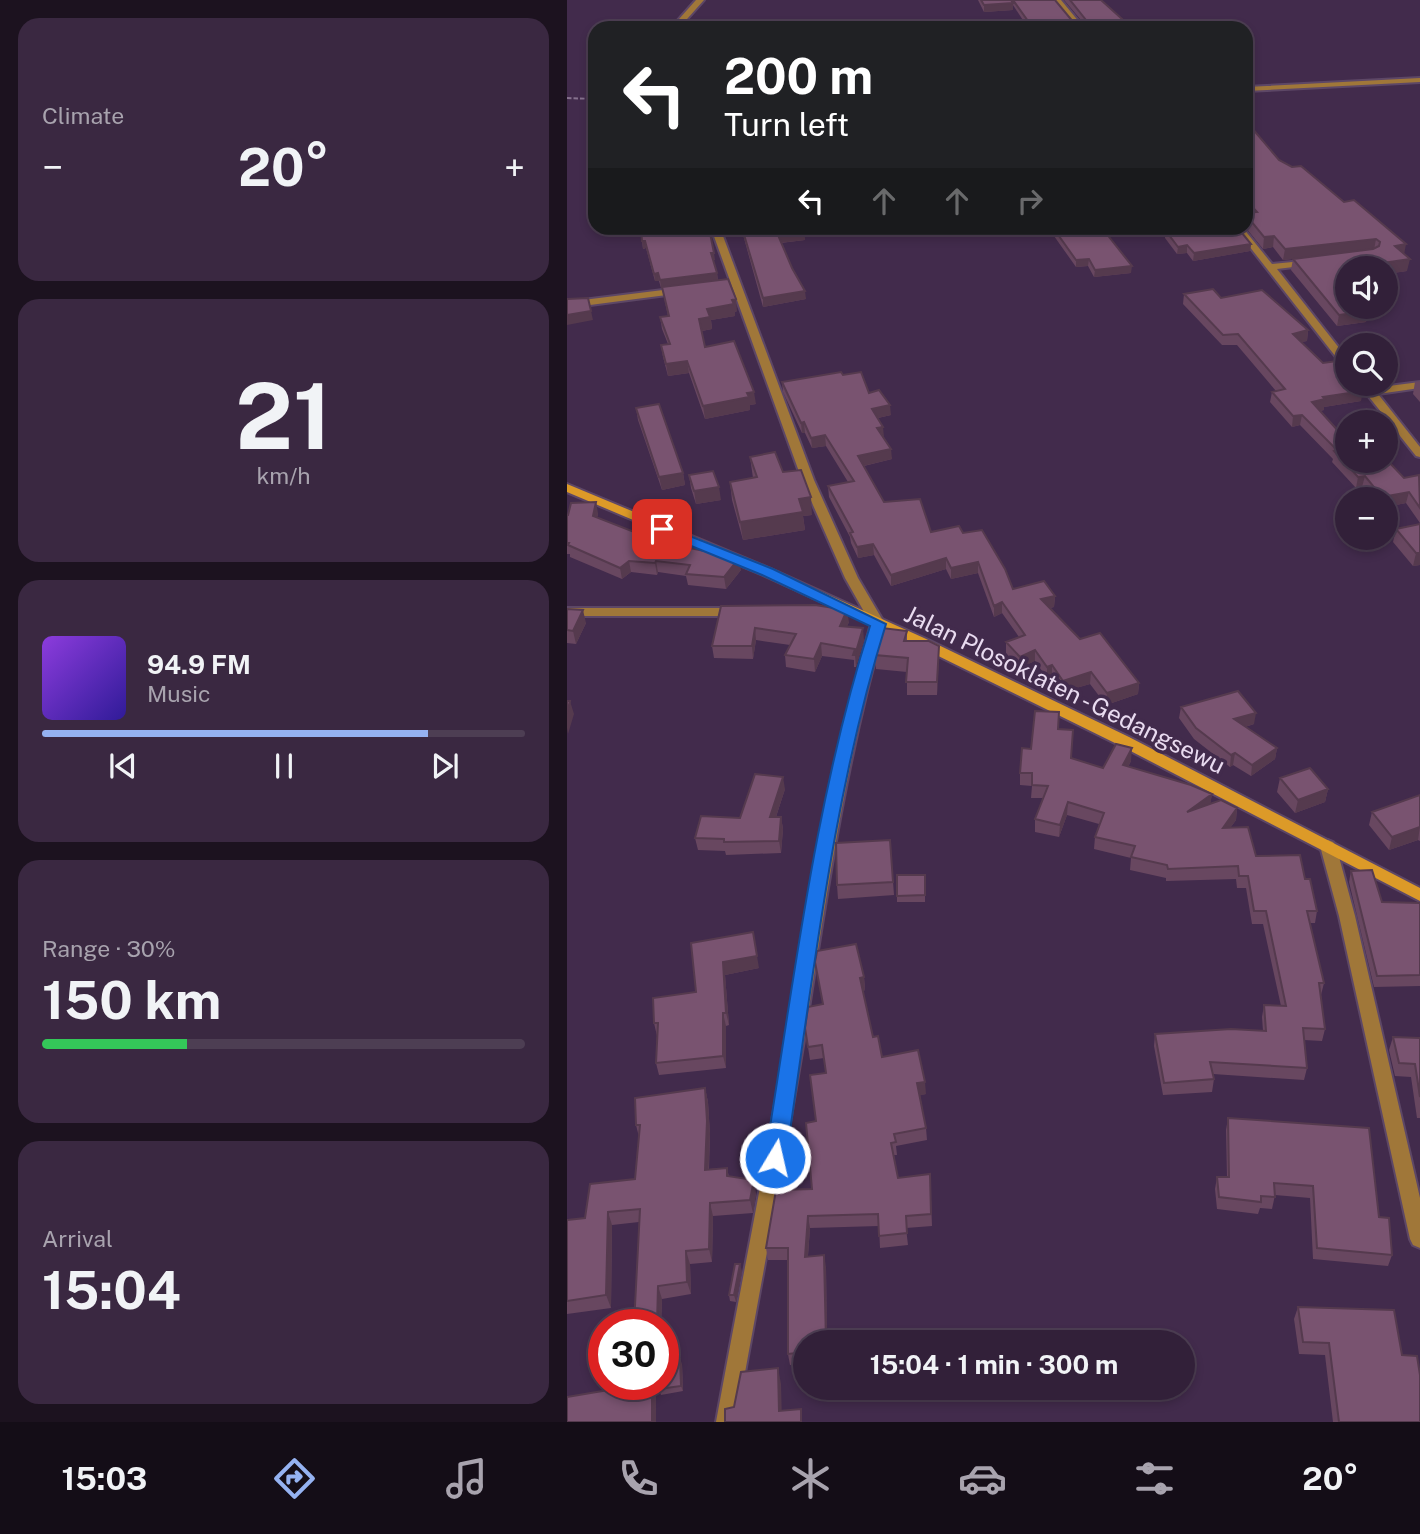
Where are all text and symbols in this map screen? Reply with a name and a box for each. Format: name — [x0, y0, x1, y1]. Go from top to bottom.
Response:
text: 200 m — [724, 47, 873, 105]
icon: left — [609, 49, 700, 140]
text: Climate — [42, 102, 124, 129]
text: Turn left — [724, 106, 849, 143]
text: 20° — [238, 137, 329, 198]
text: − — [42, 145, 63, 190]
text: + — [504, 145, 525, 190]
icon: left — [792, 182, 830, 220]
icon: ahead — [865, 182, 903, 220]
icon: ahead — [938, 182, 976, 220]
icon: right — [1011, 182, 1049, 220]
map controls — [1335, 256, 1398, 550]
button: sound — [1335, 256, 1398, 319]
button: search — [1335, 333, 1398, 396]
text: 21 — [235, 363, 332, 469]
button: + — [1335, 410, 1398, 473]
text: km/h — [256, 462, 311, 489]
button: − — [1335, 487, 1398, 550]
pin — [632, 499, 692, 559]
icon: arrive — [643, 510, 681, 548]
street label: Jalan Plosoklaten - Gedangsewu — [900, 599, 1230, 779]
text: 94.9 FM — [147, 649, 251, 680]
text: Music — [147, 680, 211, 707]
icon: previous — [104, 747, 142, 785]
icon: pause — [265, 747, 303, 785]
icon: next — [426, 747, 464, 785]
text: Range · 30% — [42, 935, 176, 962]
text: 150 km — [42, 970, 221, 1031]
position arrow — [738, 1121, 812, 1195]
text: Arrival — [42, 1225, 113, 1252]
text: 15:04 — [42, 1260, 181, 1321]
speed limit sign: 30 — [588, 1309, 679, 1400]
text: 15:04 · 1 min · 300 m — [870, 1349, 1118, 1380]
icon: directions — [270, 1454, 319, 1503]
icon: music — [442, 1454, 491, 1503]
icon: phone — [614, 1454, 663, 1503]
icon: climate — [786, 1454, 835, 1503]
icon: car — [958, 1454, 1007, 1503]
icon: filters — [1130, 1454, 1179, 1503]
text: 15:03 — [62, 1460, 147, 1497]
text: 20° — [1302, 1460, 1358, 1497]

